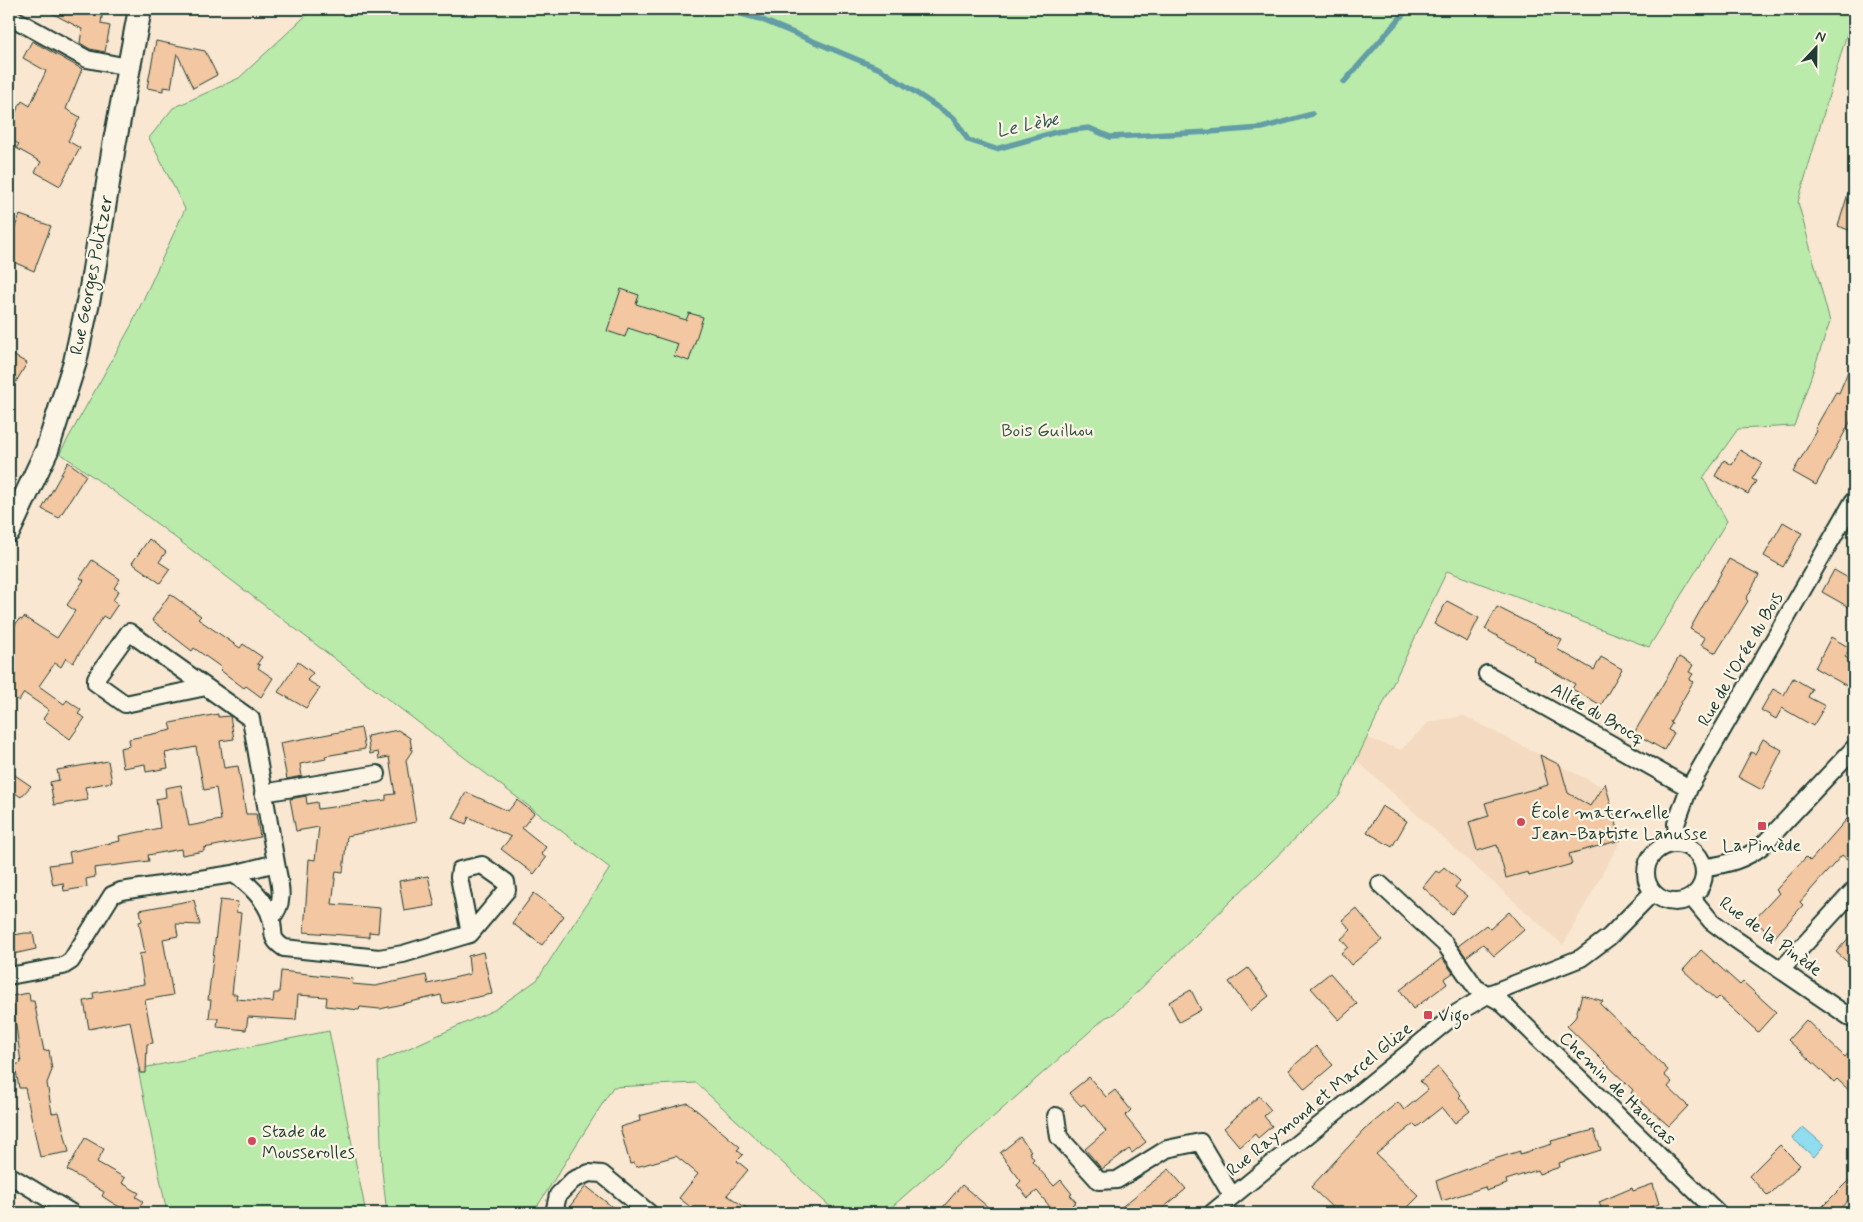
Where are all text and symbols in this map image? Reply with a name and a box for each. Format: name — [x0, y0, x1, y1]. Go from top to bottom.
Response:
north arrow — [1790, 22, 1840, 72]
text: N — [1813, 27, 1828, 47]
water label: Le Lèbe — [994, 107, 1062, 144]
street label: Rue Georges Politzer — [65, 193, 120, 357]
park label: Bois Guilhou — [1001, 419, 1093, 443]
street label: Rue de l'Orée du Bois — [1693, 588, 1789, 731]
street label: Allée du Brocq — [1546, 677, 1649, 750]
place label: École maternelle Jean-Baptiste Lanusse — [1531, 801, 1708, 846]
marker: École maternelle Jean-Baptiste Lanusse — [1515, 816, 1527, 828]
marker: La Pinède — [1756, 820, 1768, 832]
place label: La Pinède — [1723, 834, 1802, 858]
street label: Rue de la Pinède — [1714, 891, 1827, 982]
place label: Vigo — [1438, 1004, 1469, 1030]
marker: Vigo — [1422, 1009, 1434, 1021]
street label: Rue Raymond et Marcel Glize — [1221, 1017, 1418, 1182]
street label: Chemin de Haoucas — [1553, 1026, 1681, 1151]
place label: Stade de Mousserolles — [262, 1120, 355, 1165]
marker: Stade de Mousserolles — [246, 1135, 258, 1147]

